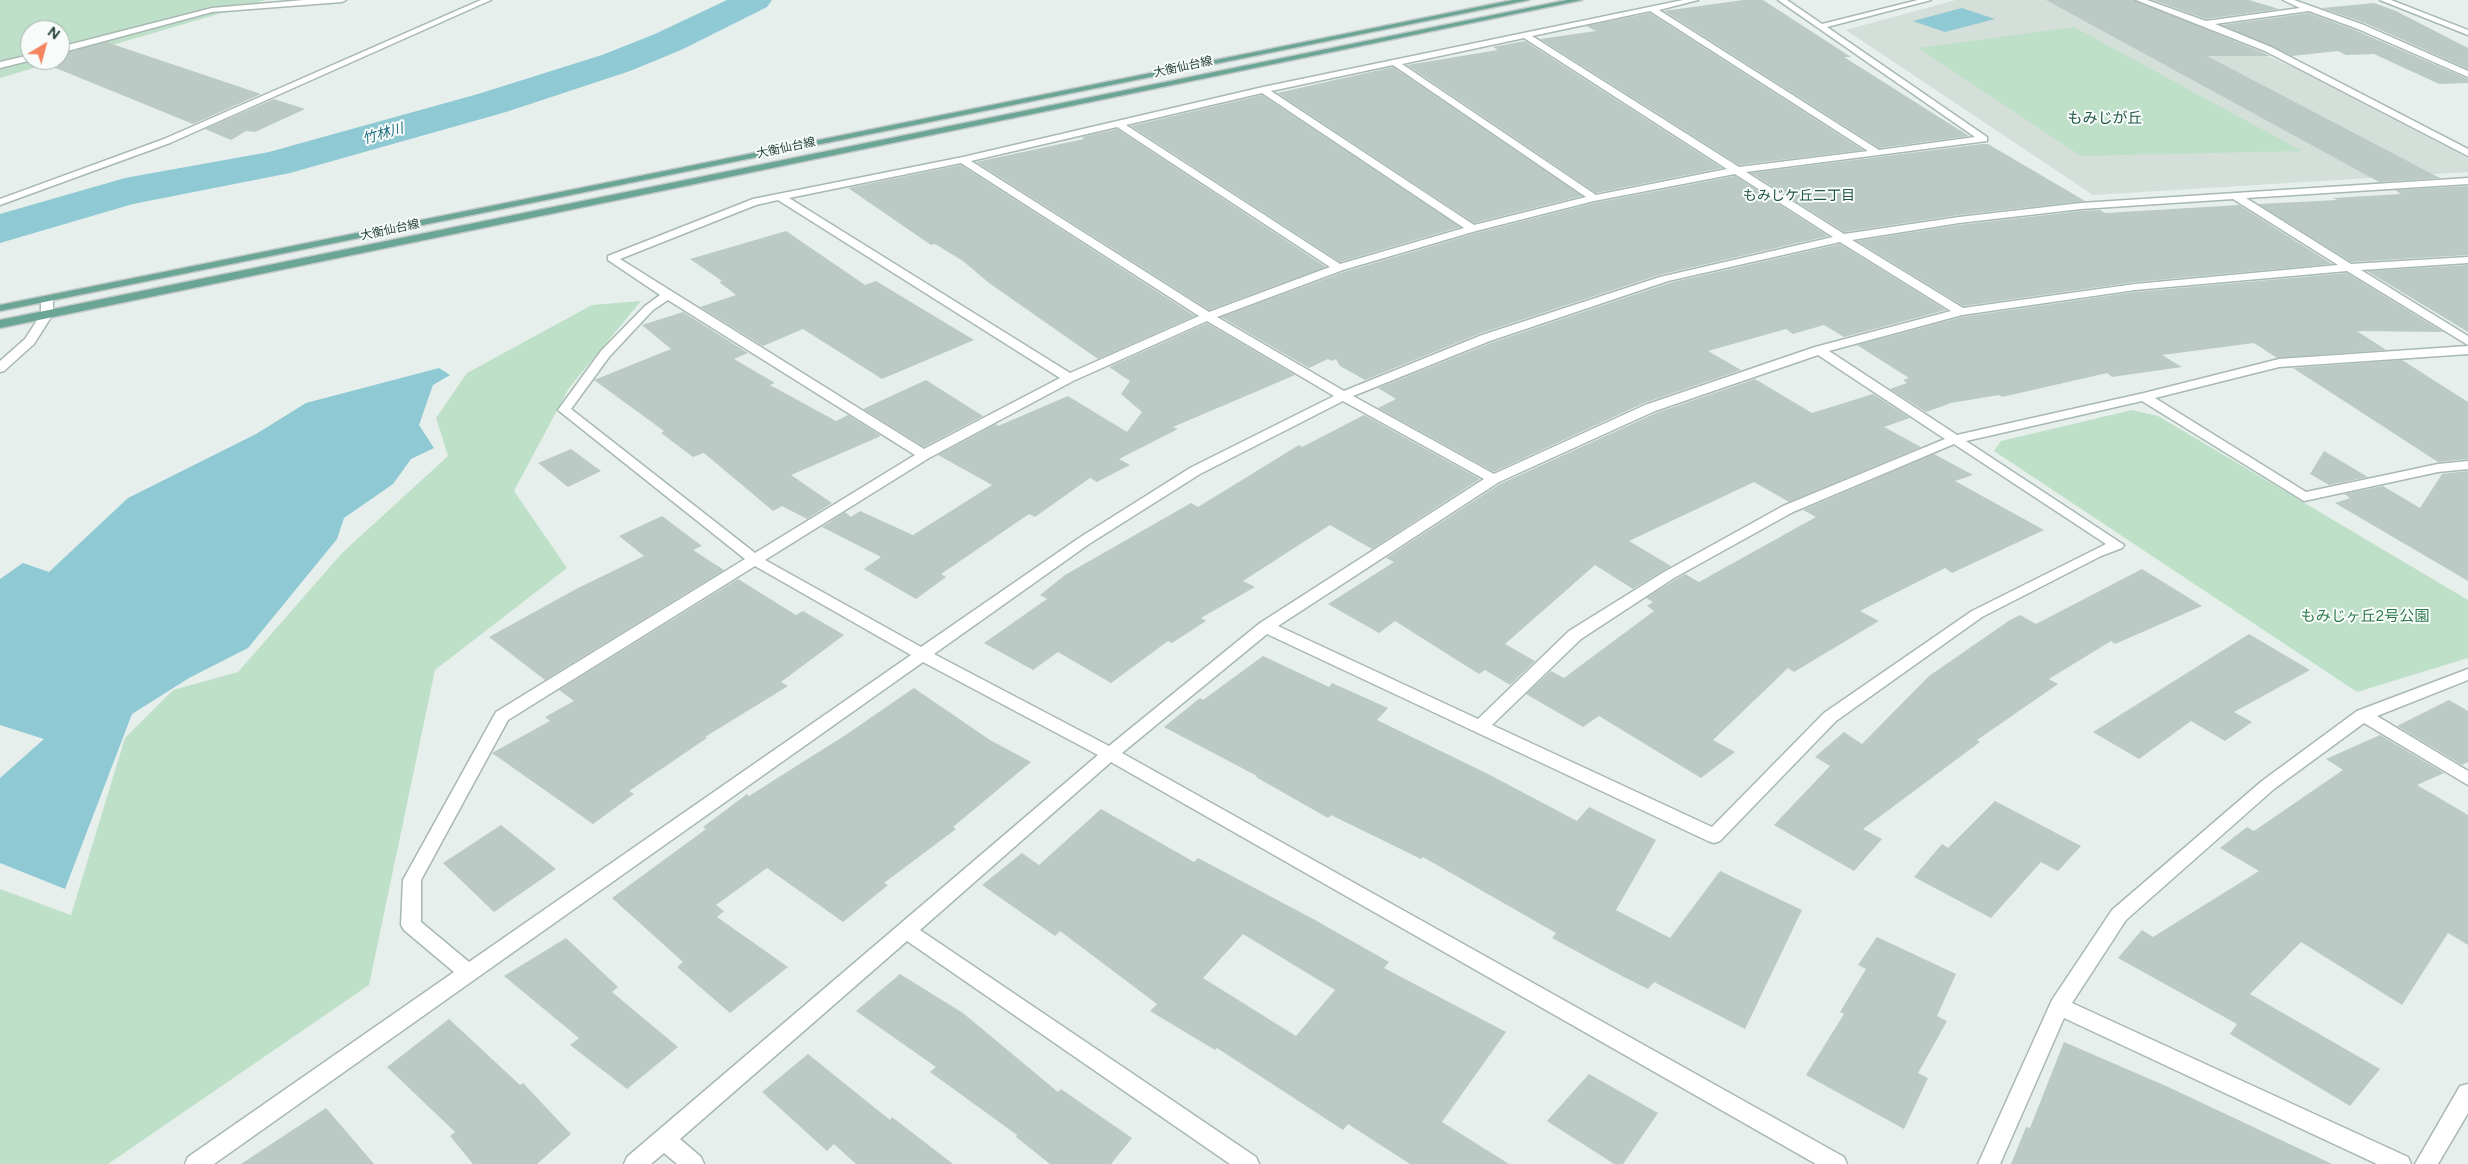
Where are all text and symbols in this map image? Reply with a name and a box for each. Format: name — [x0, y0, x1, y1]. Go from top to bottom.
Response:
north arrow — [20, 20, 70, 70]
text: N — [44, 23, 63, 43]
street label: 大衡仙台線 — [1152, 54, 1214, 80]
district label: もみじが丘 — [2068, 110, 2142, 128]
water label: 竹林川 — [360, 120, 406, 148]
street label: 大衡仙台線 — [755, 135, 817, 161]
district label: もみじケ丘二丁目 — [1743, 188, 1855, 204]
street label: 大衡仙台線 — [359, 217, 421, 243]
park label: もみじヶ丘2号公園 — [2301, 608, 2429, 626]

